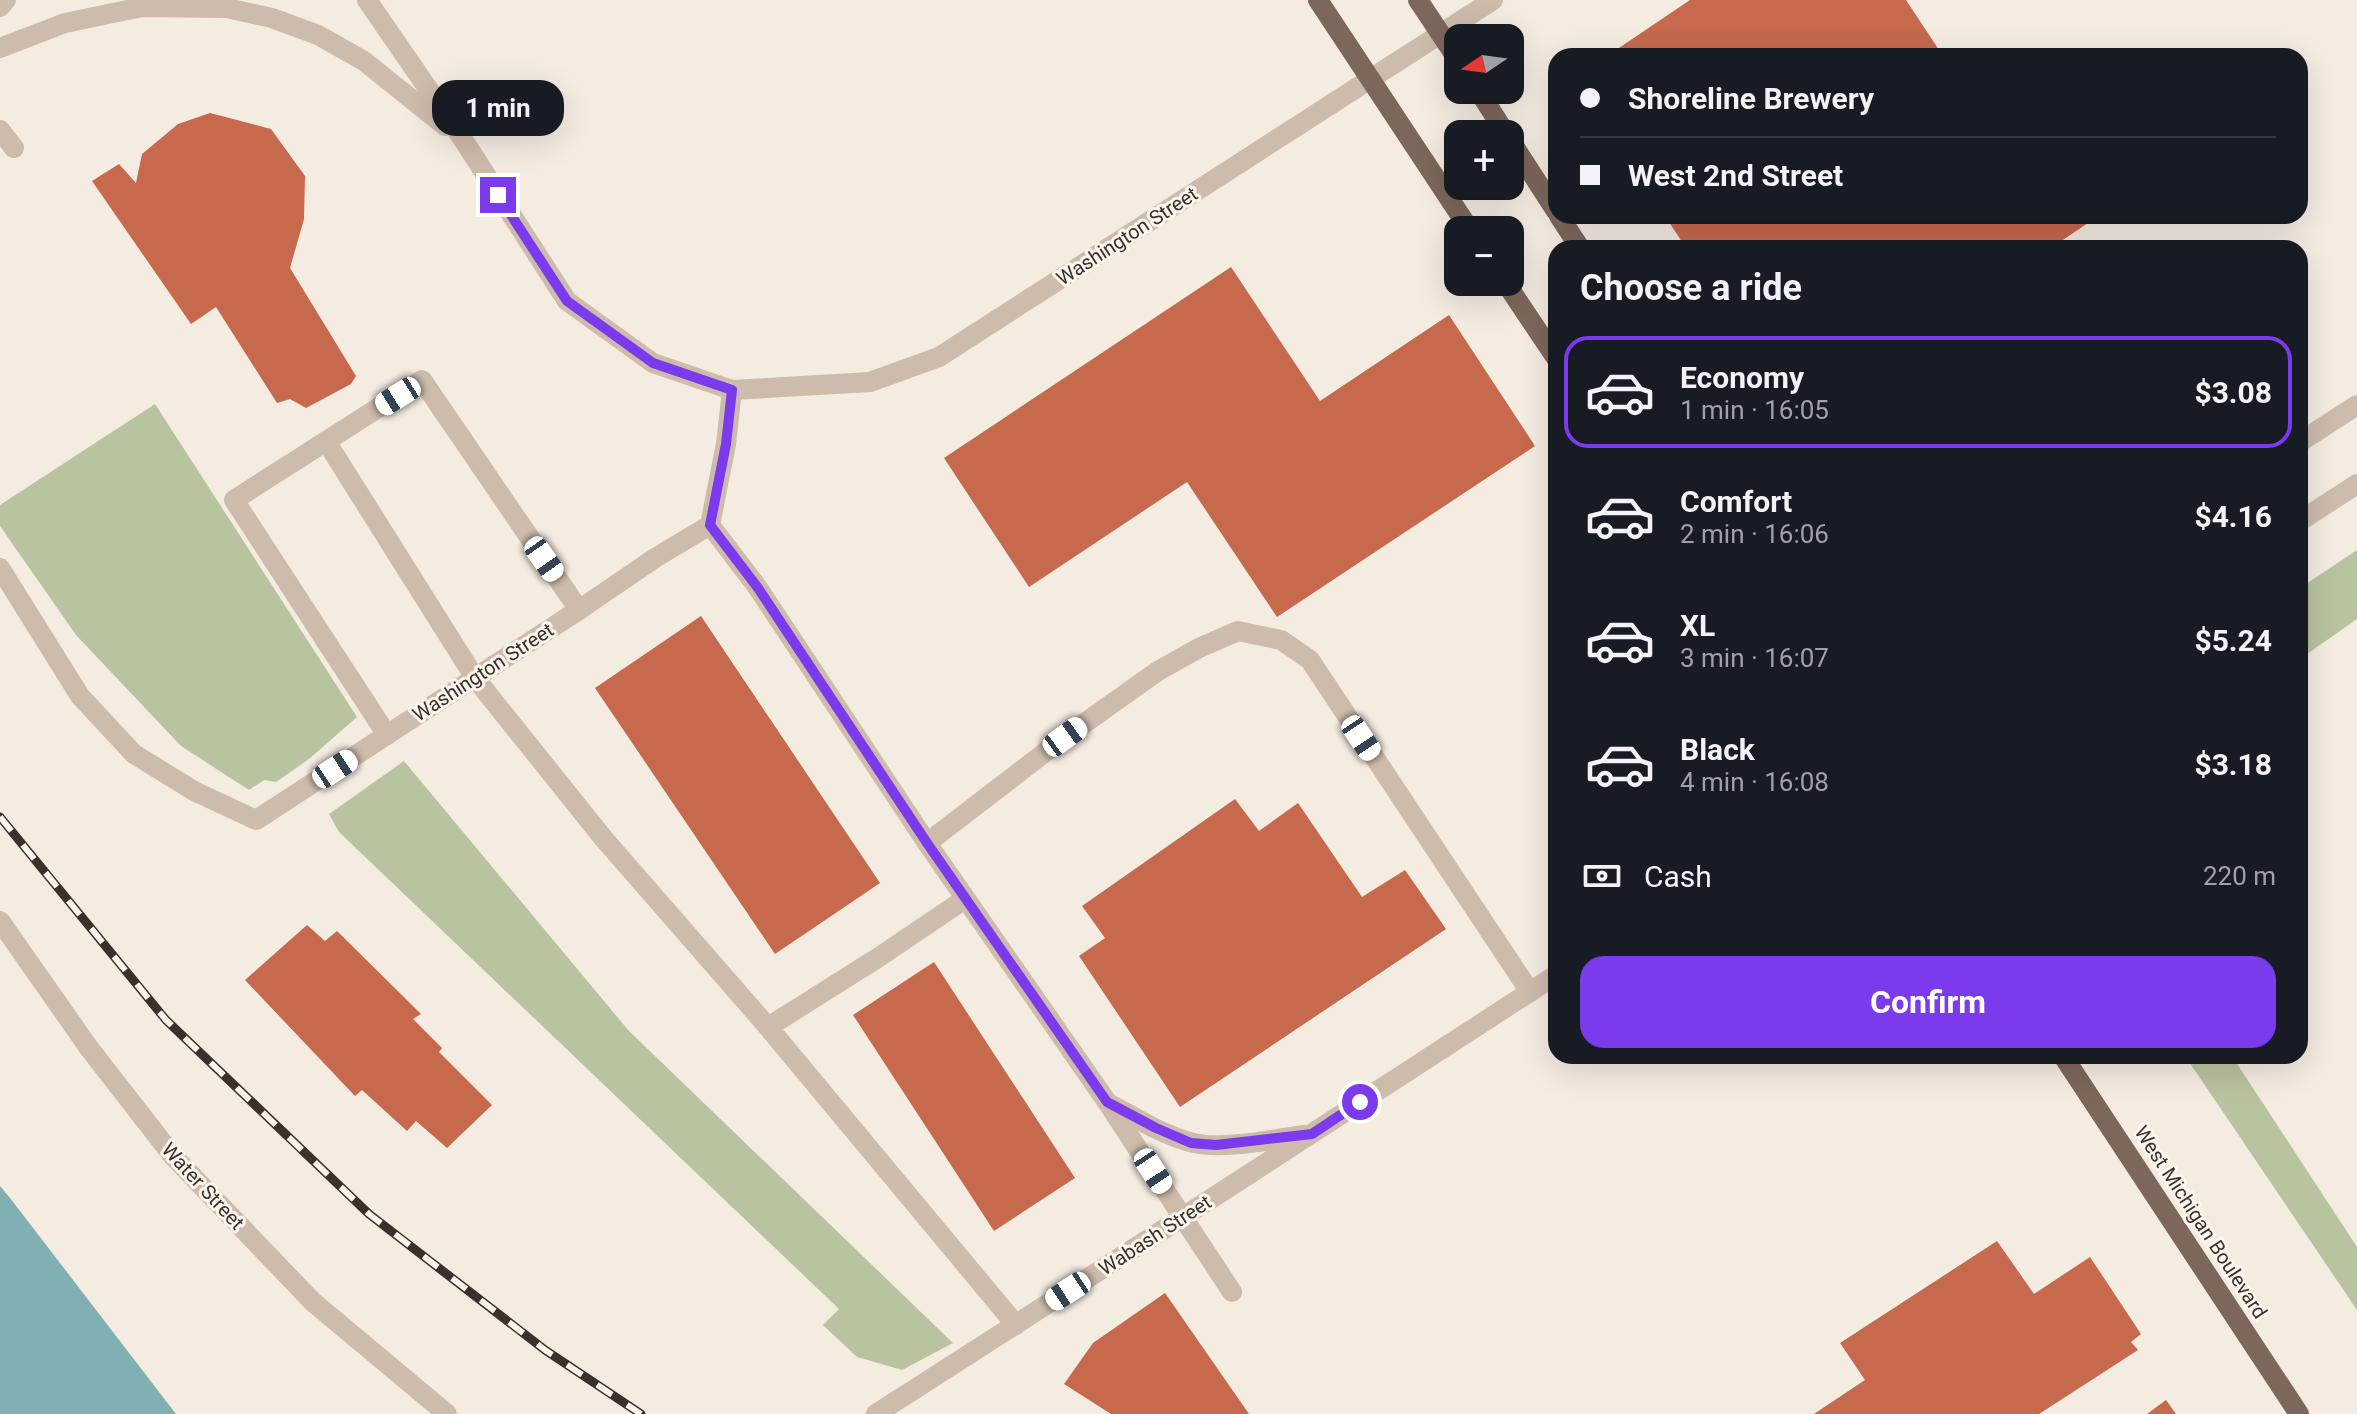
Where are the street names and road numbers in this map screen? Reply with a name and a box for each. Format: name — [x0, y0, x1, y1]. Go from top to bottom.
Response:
street label: Washington Street — [1052, 181, 1202, 291]
street label: Washington Street — [408, 617, 558, 727]
street label: West Michigan Boulevard — [2130, 1121, 2272, 1323]
street label: Water Street — [157, 1138, 249, 1234]
street label: Wabash Street — [1094, 1190, 1216, 1280]

